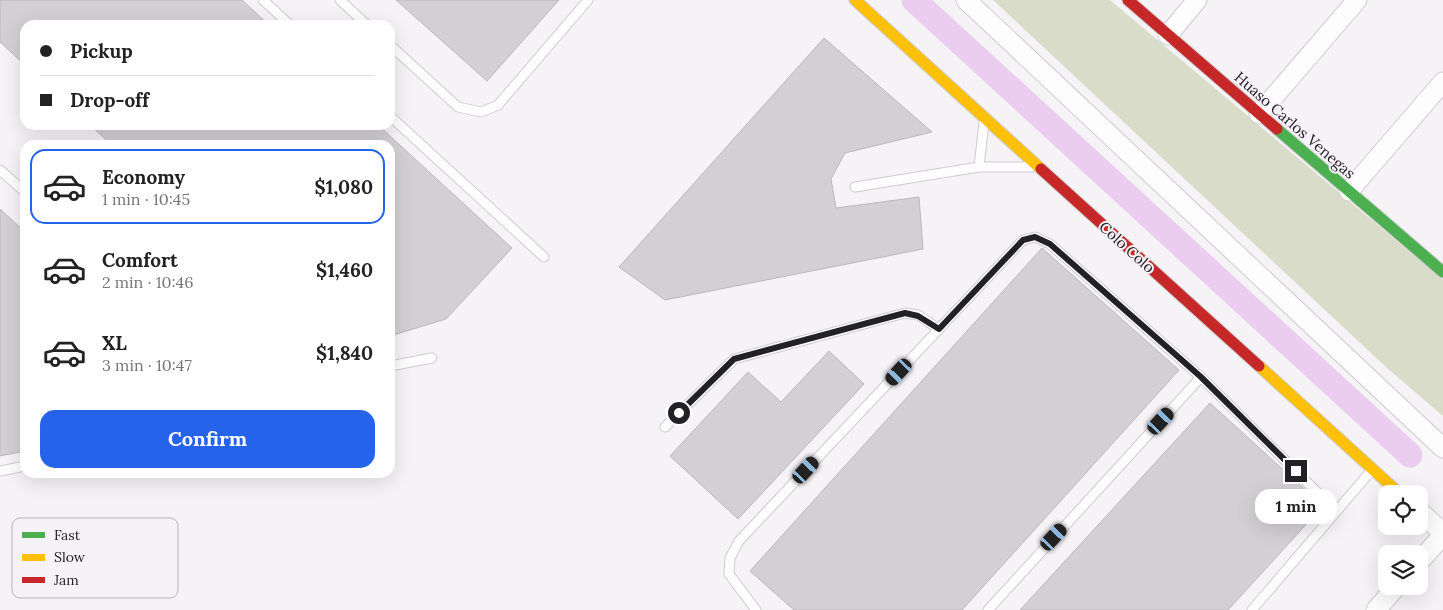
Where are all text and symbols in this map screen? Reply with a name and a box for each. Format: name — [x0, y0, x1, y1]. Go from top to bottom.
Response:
text: Pickup — [70, 39, 133, 63]
street label: Huaso Carlos Venegas — [1231, 67, 1359, 183]
text: Drop-off — [70, 88, 149, 112]
icon: car — [42, 164, 87, 209]
text: Economy — [102, 165, 185, 189]
text: $1,080 — [315, 175, 373, 199]
text: 1 min · 10:45 — [102, 189, 190, 209]
street label: Colo Colo — [1095, 217, 1159, 277]
icon: car — [42, 247, 87, 292]
text: Comfort — [102, 248, 178, 272]
text: $1,460 — [316, 258, 373, 282]
text: 2 min · 10:46 — [102, 272, 193, 292]
icon: car — [42, 330, 87, 375]
text: XL — [102, 331, 127, 355]
text: $1,840 — [316, 341, 373, 365]
text: 3 min · 10:47 — [102, 355, 192, 375]
car — [883, 356, 914, 388]
route start — [668, 402, 690, 424]
car — [1145, 405, 1176, 437]
button: Confirm — [40, 410, 375, 468]
car — [790, 454, 821, 486]
route end — [1285, 460, 1307, 482]
map controls — [1378, 485, 1428, 595]
button: locate — [1378, 485, 1428, 535]
callout: 1 min — [1255, 488, 1337, 524]
text: 1 min — [1276, 496, 1316, 516]
legend — [12, 518, 178, 598]
car — [1038, 521, 1069, 553]
text: Fast — [54, 526, 81, 544]
button: layers — [1378, 545, 1428, 595]
text: Slow — [54, 548, 86, 566]
text: Jam — [53, 571, 79, 589]

